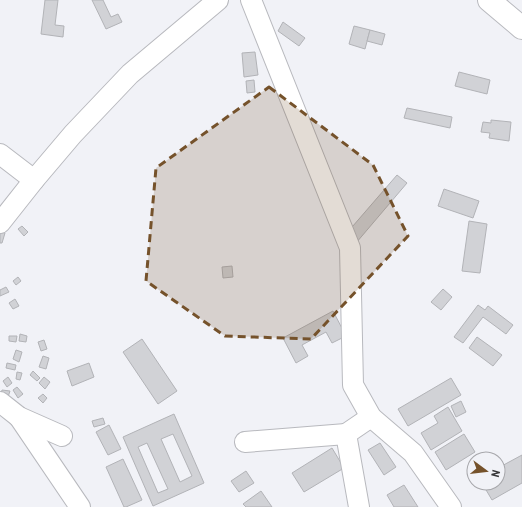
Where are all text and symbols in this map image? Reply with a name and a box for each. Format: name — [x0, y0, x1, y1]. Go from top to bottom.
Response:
north arrow — [466, 451, 506, 491]
text: N — [488, 469, 502, 479]

